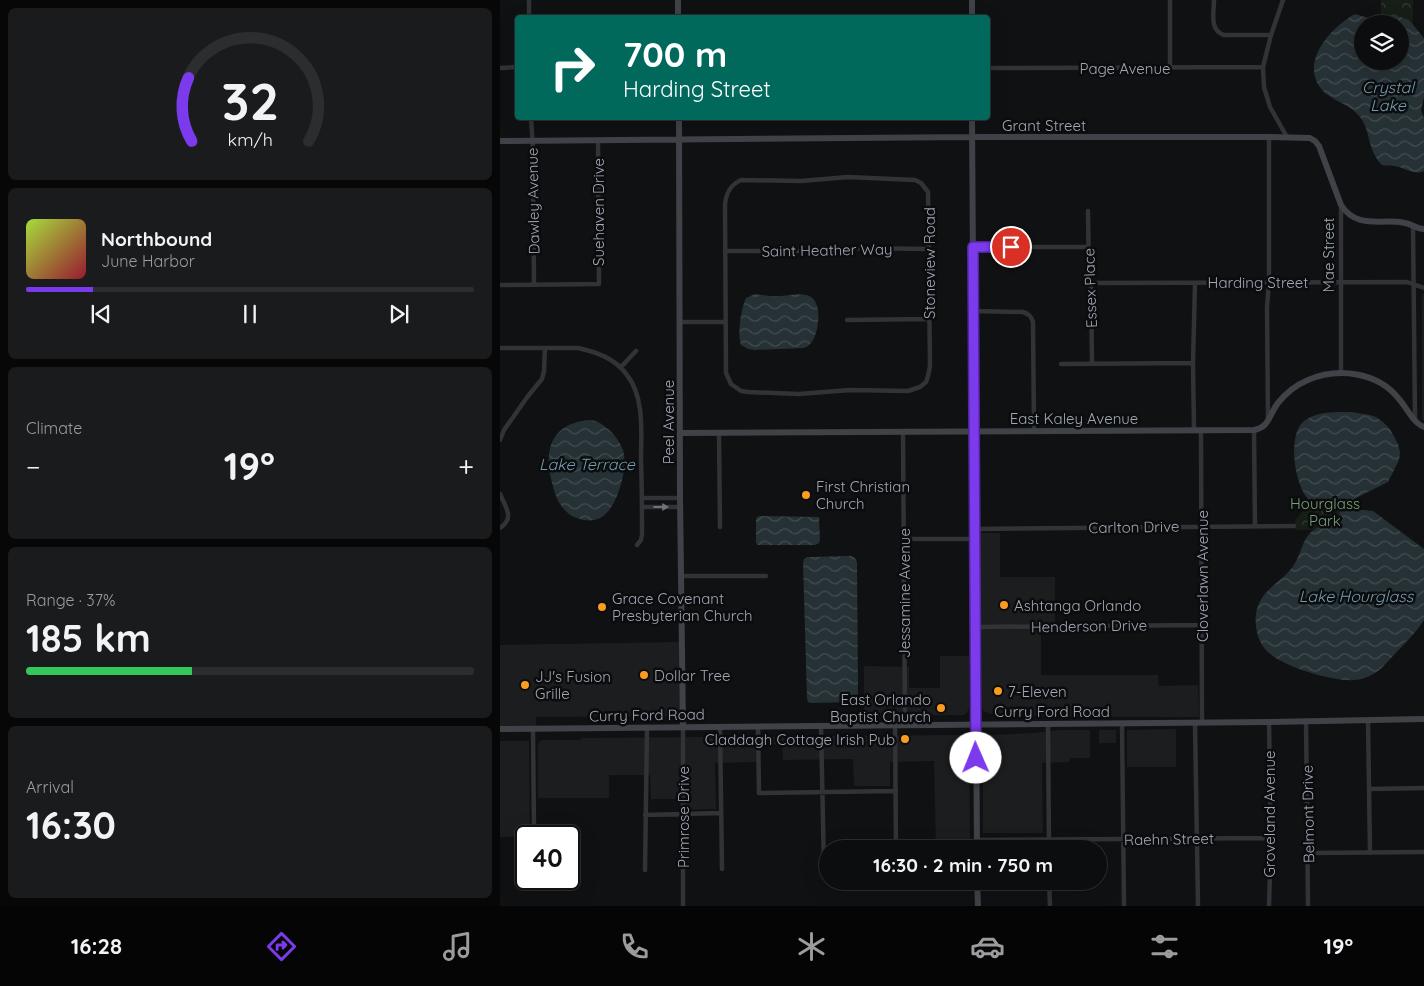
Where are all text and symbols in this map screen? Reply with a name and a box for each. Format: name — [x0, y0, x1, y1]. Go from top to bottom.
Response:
map controls — [1354, 15, 1409, 70]
button: layers — [1354, 15, 1409, 70]
text: 700 m — [623, 32, 727, 76]
icon: right — [540, 35, 605, 100]
street label: Page Avenue — [1080, 59, 1170, 78]
text: 32 — [221, 68, 279, 133]
text: Harding Street — [623, 75, 771, 103]
water label: Crystal Lake — [1362, 77, 1416, 115]
street label: Grant Street — [1002, 116, 1086, 135]
text: km/h — [227, 128, 273, 150]
street label: Dawley Avenue — [523, 147, 543, 255]
street label: Suehaven Drive — [589, 158, 608, 266]
street label: Stoneview Road — [920, 207, 939, 319]
street label: Mae Street — [1319, 217, 1338, 293]
pin — [990, 226, 1032, 268]
text: Northbound — [101, 227, 212, 251]
icon: arrive — [997, 233, 1025, 261]
street label: Saint Heather Way — [761, 239, 893, 261]
street label: Essex Place — [1079, 248, 1101, 328]
text: June Harbor — [101, 251, 195, 271]
street label: Harding Street — [1208, 273, 1308, 292]
icon: previous — [87, 300, 115, 328]
icon: pause — [236, 300, 264, 328]
icon: next — [385, 300, 413, 328]
street label: Peel Avenue — [659, 380, 678, 464]
street label: East Kaley Avenue — [1010, 409, 1138, 428]
text: Climate — [26, 418, 82, 438]
text: 19° — [224, 442, 275, 490]
text: − — [26, 449, 41, 484]
text: + — [458, 449, 474, 484]
water label: Lake Terrace — [539, 454, 636, 474]
place label: First Christian Church — [816, 477, 910, 513]
marker: First Christian Church — [800, 489, 812, 501]
park label: Hourglass Park — [1290, 494, 1360, 530]
one-way arrow — [654, 503, 670, 511]
street label: Cloverlawn Avenue — [1193, 510, 1212, 642]
street label: Carlton Drive — [1088, 517, 1180, 537]
street label: Jessamine Avenue — [895, 528, 914, 658]
water label: Lake Hourglass — [1299, 586, 1415, 606]
place label: Grace Covenant Presbyterian Church — [612, 589, 752, 625]
text: Range · 37% — [26, 590, 115, 610]
place label: Ashtanga Orlando — [1014, 596, 1141, 615]
marker: Ashtanga Orlando — [998, 599, 1010, 611]
marker: Grace Covenant Presbyterian Church — [596, 601, 608, 613]
text: 185 km — [26, 614, 151, 662]
street label: Henderson Drive — [1031, 615, 1147, 637]
place label: Dollar Tree — [654, 666, 730, 685]
place label: JJ's Fusion Grille — [535, 667, 611, 703]
marker: Dollar Tree — [638, 669, 650, 681]
marker: JJ's Fusion Grille — [519, 679, 531, 691]
place label: 7-Eleven — [1008, 682, 1067, 701]
marker: 7-Eleven — [992, 685, 1004, 697]
place label: East Orlando Baptist Church — [830, 690, 931, 726]
marker: East Orlando Baptist Church — [935, 702, 947, 714]
street label: Curry Ford Road — [994, 702, 1110, 721]
street label: Curry Ford Road — [589, 704, 705, 726]
place label: Claddagh Cottage Irish Pub — [705, 730, 895, 749]
position arrow — [949, 731, 1001, 783]
marker: Claddagh Cottage Irish Pub — [899, 733, 911, 745]
street label: Groveland Avenue — [1260, 751, 1279, 877]
street label: Belmont Drive — [1298, 765, 1318, 863]
street label: Primrose Drive — [674, 766, 693, 868]
text: Arrival — [26, 777, 74, 797]
text: 16:30 — [26, 801, 116, 849]
speed limit sign: 40 — [515, 825, 580, 890]
street label: Raehn Street — [1124, 829, 1214, 849]
text: 16:30 · 2 min · 750 m — [873, 853, 1053, 877]
icon: directions — [264, 929, 299, 964]
icon: music — [440, 929, 475, 964]
icon: phone — [617, 929, 652, 964]
icon: climate — [794, 929, 829, 964]
icon: car — [970, 929, 1005, 964]
icon: filters — [1147, 929, 1182, 964]
text: 16:28 — [71, 932, 122, 960]
text: 19° — [1323, 932, 1353, 960]

